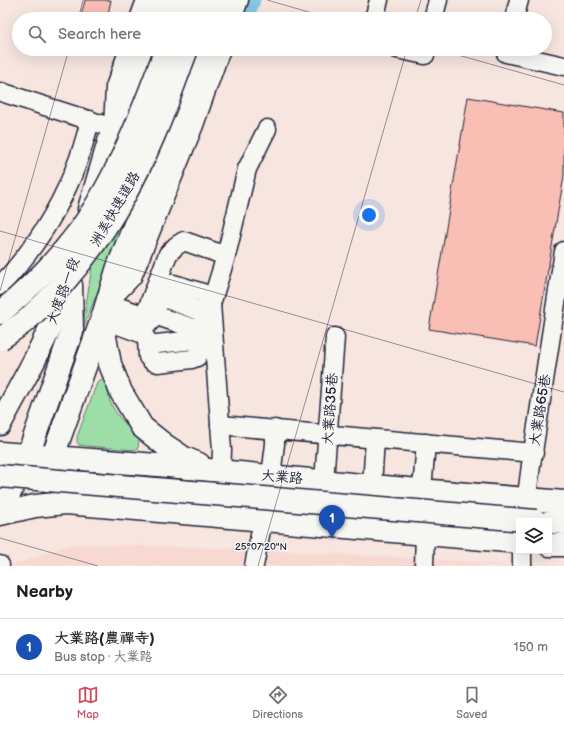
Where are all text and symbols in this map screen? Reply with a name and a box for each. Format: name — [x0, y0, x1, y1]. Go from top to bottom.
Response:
search box — [12, 12, 552, 56]
icon: search — [26, 23, 48, 45]
text: Search here — [58, 25, 141, 44]
street label: 洲美快速道路 — [87, 168, 143, 250]
your location — [359, 205, 379, 225]
street label: 大度路一段 — [43, 255, 83, 327]
street label: 大業路35巷 — [319, 371, 341, 446]
street label: 大業路65巷 — [526, 372, 554, 447]
street label: 大業路 — [260, 467, 304, 487]
pin: 1 — [319, 505, 345, 538]
map controls — [516, 518, 552, 554]
button: layers — [516, 518, 552, 554]
text: 25°07'20"N — [235, 541, 287, 553]
text: Nearby — [16, 582, 73, 602]
text: 大業路(農禪寺) — [54, 629, 155, 648]
text: 1 — [26, 639, 32, 655]
text: 150 m — [514, 639, 548, 655]
text: Bus stop · 大業路 — [54, 649, 153, 665]
tab: Map — [77, 684, 99, 721]
tab: Directions — [252, 684, 303, 721]
tab: Saved — [456, 684, 487, 721]

